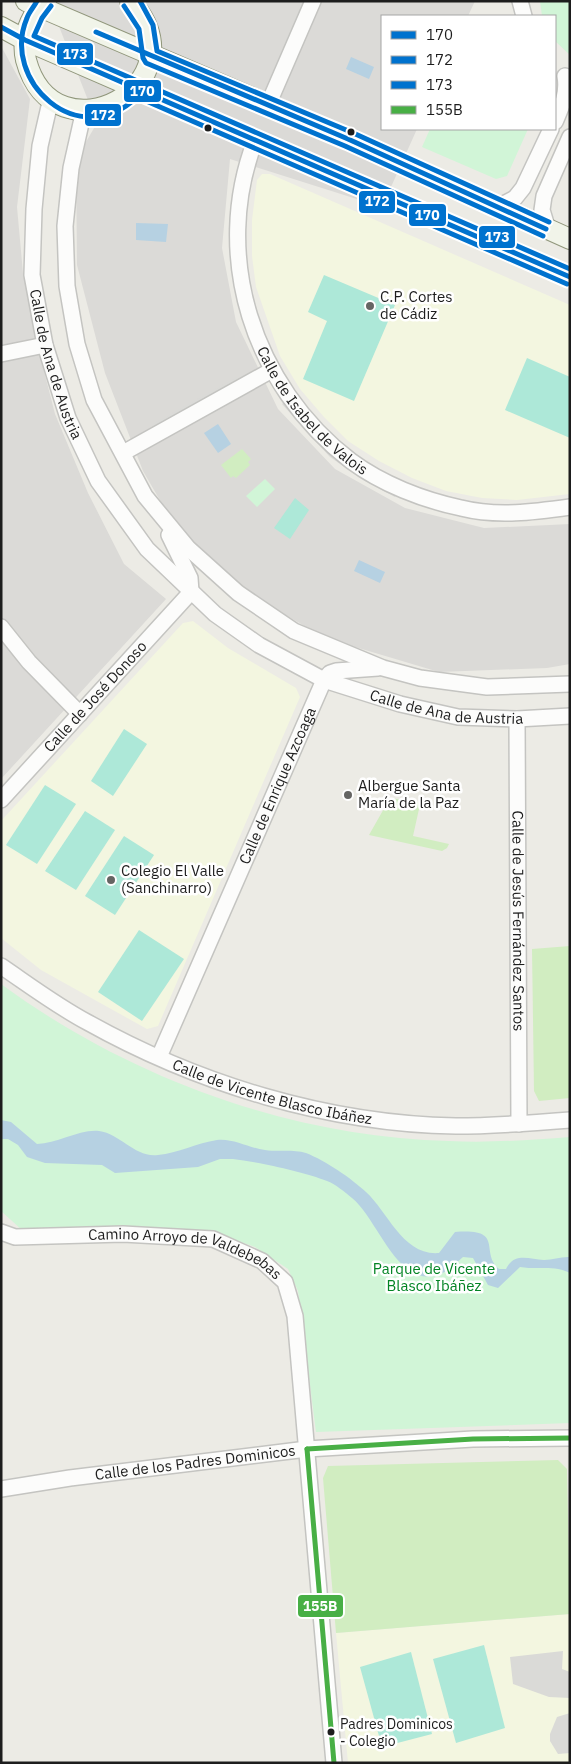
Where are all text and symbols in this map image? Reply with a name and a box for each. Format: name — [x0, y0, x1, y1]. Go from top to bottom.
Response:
legend — [381, 15, 556, 130]
text: 170 — [426, 25, 453, 44]
line badge: 173 — [56, 42, 94, 66]
text: 173 — [62, 45, 88, 63]
text: 172 — [426, 50, 453, 69]
text: 173 — [426, 75, 453, 94]
line badge: 170 — [123, 79, 162, 103]
text: 170 — [129, 82, 155, 100]
text: 155B — [426, 100, 463, 119]
line badge: 172 — [84, 103, 122, 127]
text: 172 — [90, 106, 116, 124]
unlabelled marker — [203, 123, 213, 133]
unlabelled marker — [346, 127, 356, 137]
line badge: 172 — [358, 190, 396, 214]
text: 172 — [364, 192, 390, 210]
line badge: 170 — [408, 203, 447, 227]
text: 170 — [414, 206, 440, 224]
line badge: 173 — [478, 225, 516, 249]
text: 173 — [484, 228, 510, 246]
street label: Calle de Ana de Austria — [26, 287, 87, 442]
place label: C.P. Cortes de Cádiz — [380, 287, 453, 323]
marker: C.P. Cortes de Cádiz — [364, 300, 376, 312]
street label: Calle de Isabel de Valois — [253, 343, 372, 479]
street label: Calle de José Donoso — [39, 637, 151, 756]
street label: Calle de Ana de Austria — [367, 685, 524, 728]
street label: Calle de Enrique Azcoaga — [234, 704, 320, 867]
place label: Albergue Santa María de la Paz — [358, 776, 460, 812]
marker: Albergue Santa María de la Paz — [342, 789, 354, 801]
street label: Calle de Jesús Fernández Santos — [508, 811, 529, 1031]
place label: Colegio El Valle (Sanchinarro) — [121, 861, 224, 897]
marker: Colegio El Valle (Sanchinarro) — [105, 874, 117, 886]
street label: Calle de Vicente Blasco Ibáñez — [170, 1055, 373, 1128]
street label: Camino Arroyo de Valdebebas — [88, 1224, 286, 1283]
park label: Parque de Vicente Blasco Ibáñez — [373, 1259, 495, 1295]
street label: Calle de los Padres Dominicos — [94, 1440, 297, 1484]
line badge: 155B — [297, 1594, 344, 1618]
text: 155B — [303, 1597, 337, 1615]
place label: Padres Dominicos - Colegio — [340, 1715, 453, 1750]
marker: Padres Dominicos - Colegio — [326, 1727, 336, 1737]

